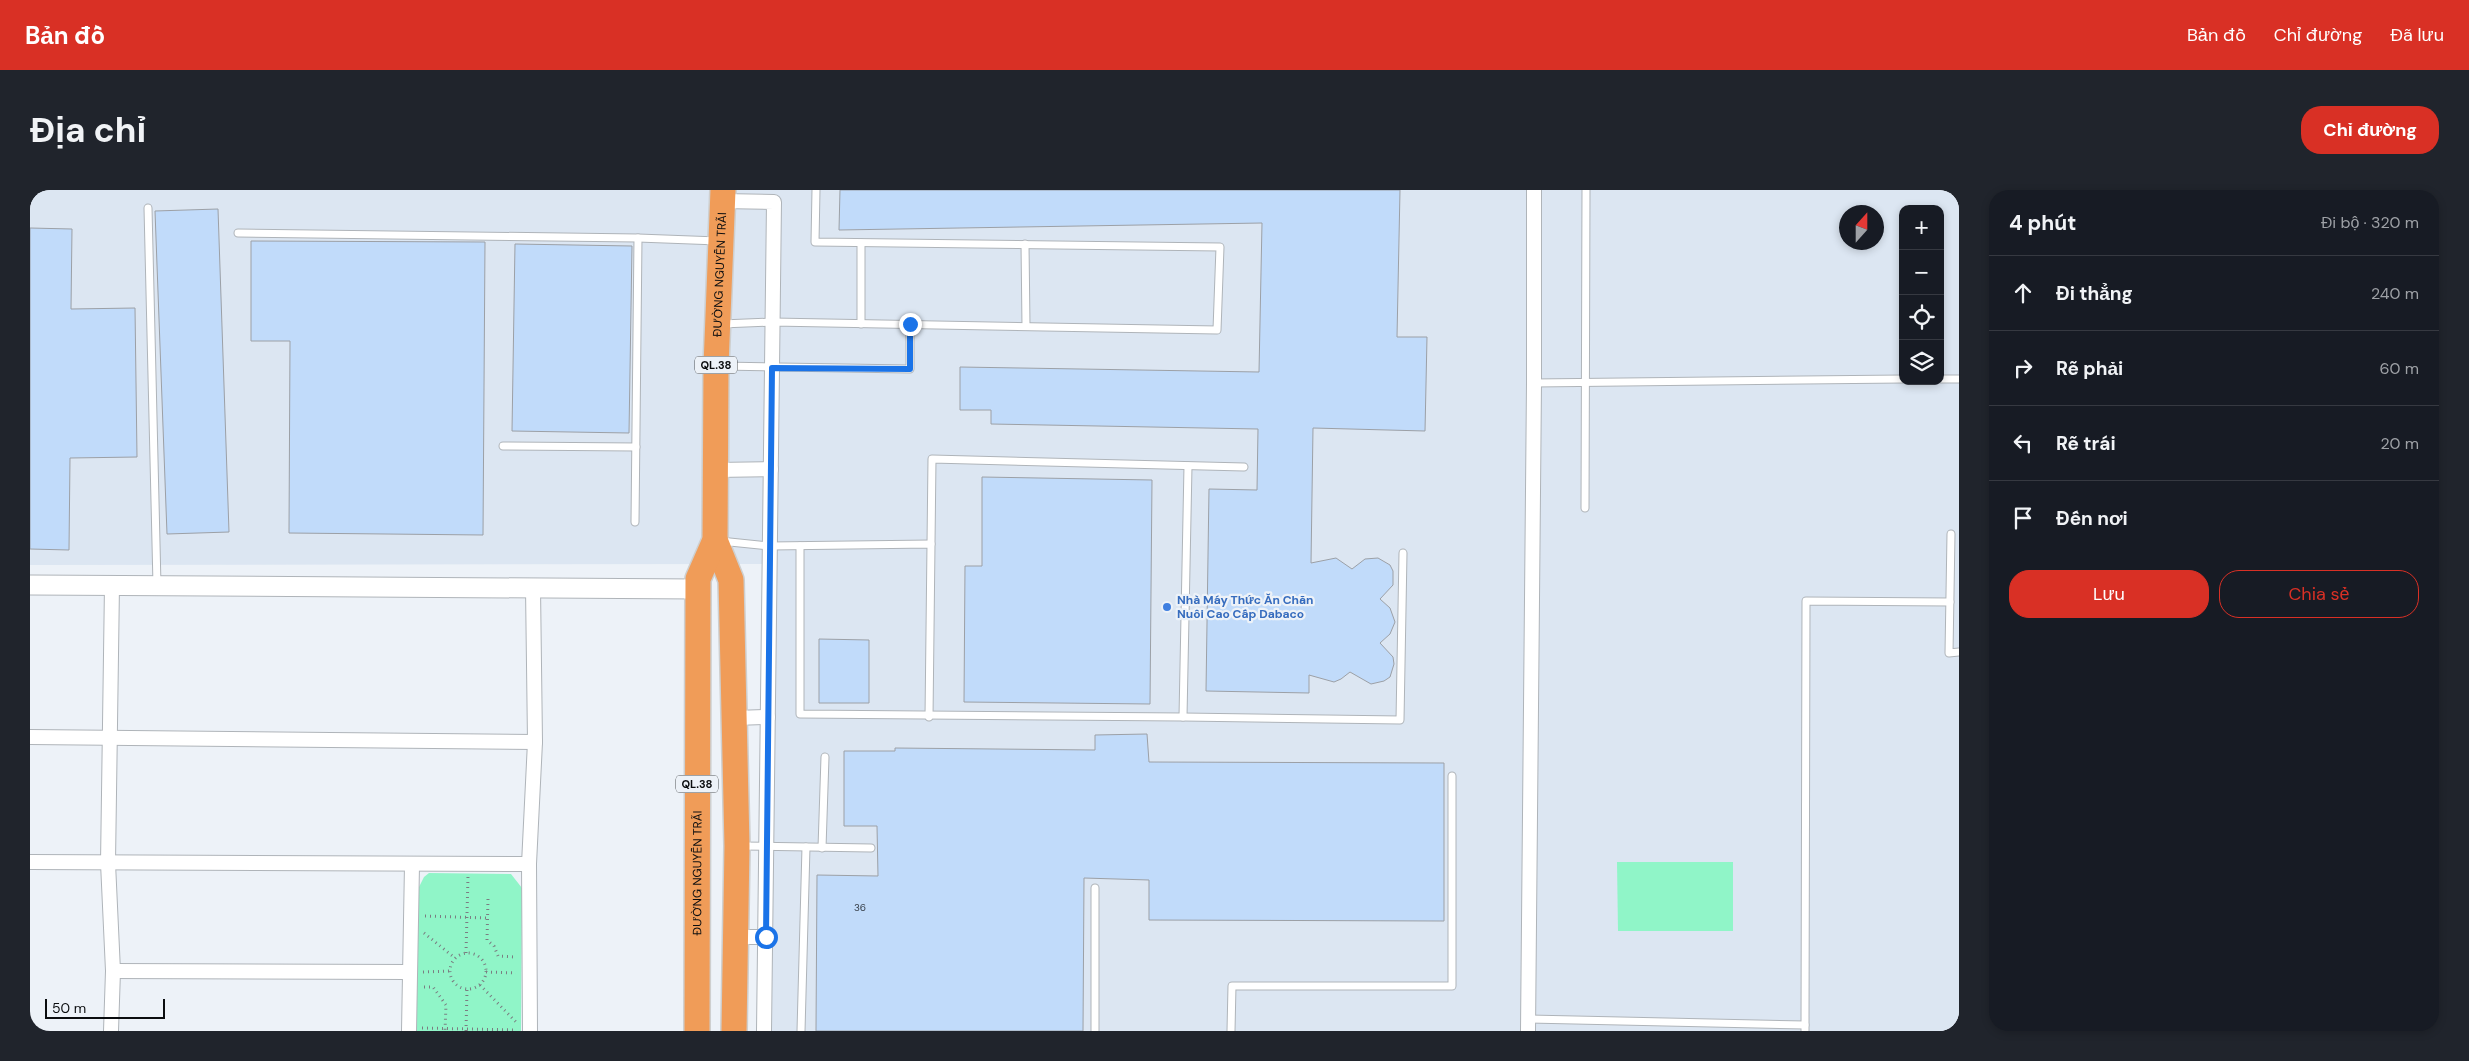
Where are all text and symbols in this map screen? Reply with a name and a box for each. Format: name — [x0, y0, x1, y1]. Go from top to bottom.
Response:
text: Bản đồ — [25, 20, 105, 51]
text: Bản đồ — [2187, 23, 2246, 47]
text: Chỉ đường — [2274, 23, 2362, 47]
text: Đã lưu — [2390, 23, 2444, 47]
button: Chỉ đường — [2301, 106, 2439, 154]
text: Địa chỉ — [30, 107, 146, 153]
north arrow — [1839, 205, 1884, 250]
map controls — [1899, 205, 1944, 385]
button: + — [1899, 205, 1944, 250]
text: 4 phút — [2009, 209, 2076, 237]
street label: ĐƯỜNG NGUYỄN TRÃI — [709, 212, 730, 337]
text: Đi bộ · 320 m — [2321, 212, 2419, 233]
button: − — [1899, 250, 1944, 295]
icon: ahead — [2009, 279, 2037, 307]
text: Đi thẳng — [2056, 281, 2133, 306]
text: 240 m — [2371, 283, 2419, 304]
button: locate — [1899, 295, 1944, 340]
route end — [899, 313, 922, 336]
button: layers — [1899, 340, 1944, 385]
icon: right — [2009, 354, 2037, 382]
road number: QL.38 — [695, 356, 737, 374]
text: Rẽ phải — [2056, 356, 2123, 381]
text: 60 m — [2379, 358, 2419, 379]
icon: left — [2009, 429, 2037, 457]
text: Rẽ trái — [2056, 431, 2116, 456]
text: 20 m — [2380, 433, 2419, 454]
icon: arrive — [2009, 504, 2037, 532]
text: Đến nơi — [2056, 506, 2128, 531]
button: Lưu — [2009, 570, 2209, 618]
button: Chia sẻ — [2219, 570, 2419, 618]
place label: Nhà Máy Thức Ăn Chăn Nuôi Cao Cấp Dabaco — [1177, 592, 1313, 622]
marker: Nhà Máy Thức Ăn Chăn Nuôi Cao Cấp Dabaco — [1161, 601, 1173, 613]
road number: QL.38 — [676, 776, 718, 792]
street label: ĐƯỜNG NGUYỄN TRÃI — [689, 811, 705, 935]
house number: 36 — [854, 901, 866, 914]
route start — [755, 926, 778, 949]
scale bar — [45, 996, 165, 1019]
text: 50 m — [52, 999, 86, 1017]

